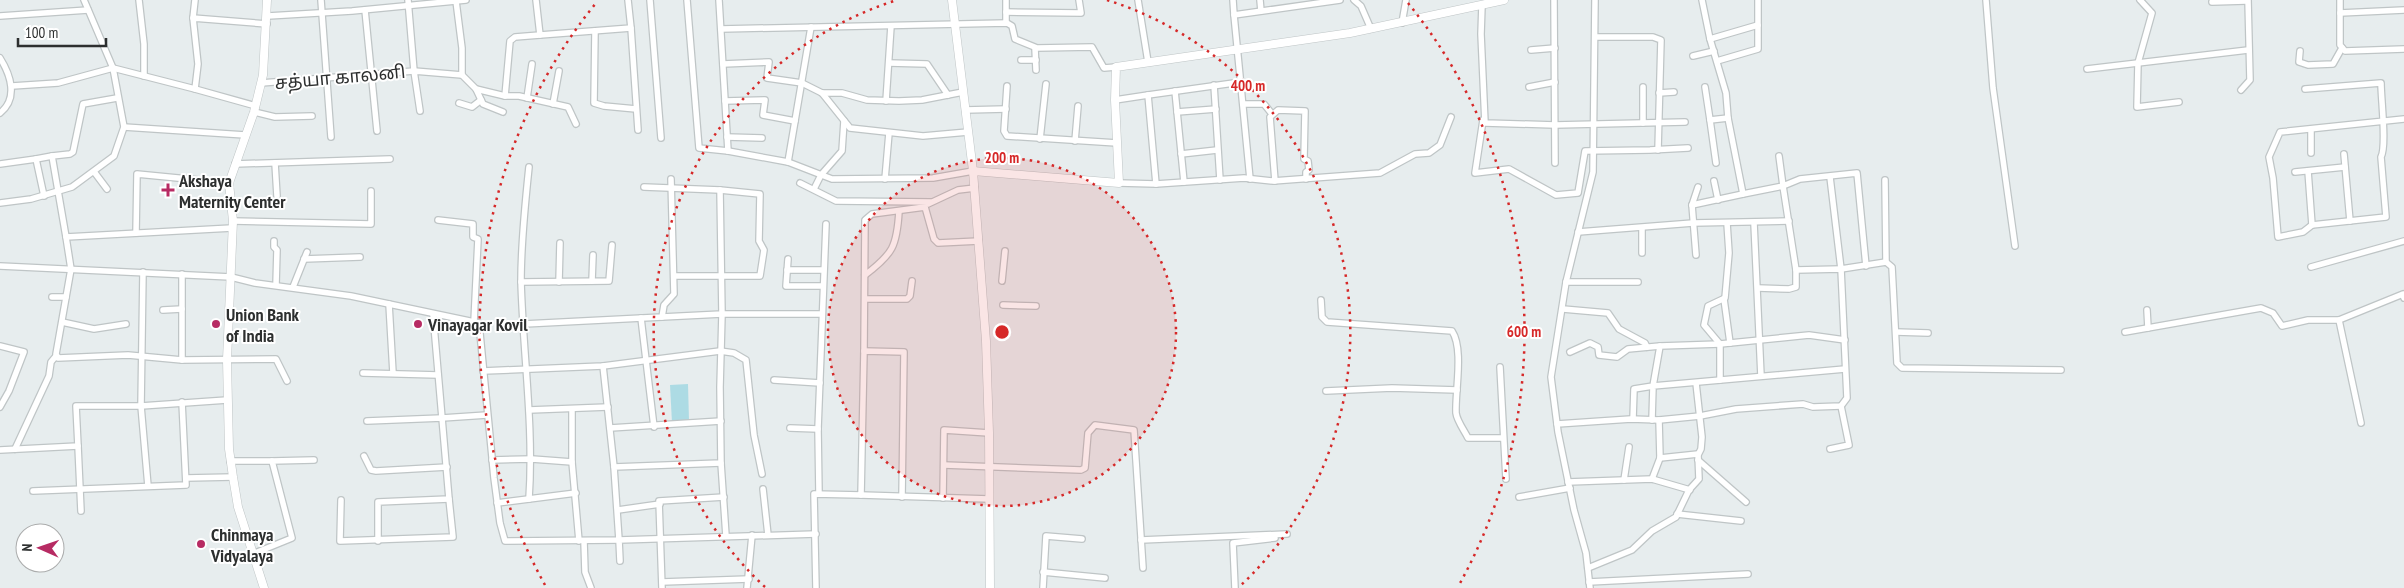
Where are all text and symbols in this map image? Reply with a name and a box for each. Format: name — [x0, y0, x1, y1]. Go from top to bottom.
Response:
scale bar — [18, 15, 105, 47]
text: 100 m — [25, 23, 58, 42]
street label: சத்யா காலனி — [274, 60, 406, 95]
text: 400 m — [1231, 76, 1265, 95]
text: 200 m — [985, 148, 1019, 167]
place label: Akshaya Maternity Center — [178, 169, 286, 213]
marker: Akshaya Maternity Center — [161, 183, 175, 197]
place label: Union Bank of India — [226, 303, 300, 347]
place label: Vinayagar Kovil — [427, 313, 528, 336]
marker: Union Bank of India — [210, 318, 222, 330]
marker: Vinayagar Kovil — [412, 318, 424, 330]
text: 600 m — [1507, 322, 1541, 341]
centre of rings — [993, 323, 1011, 341]
north arrow — [15, 523, 65, 573]
place label: Chinmaya Vidyalaya — [210, 523, 273, 567]
marker: Chinmaya Vidyalaya — [195, 538, 207, 550]
text: N — [18, 543, 36, 552]

